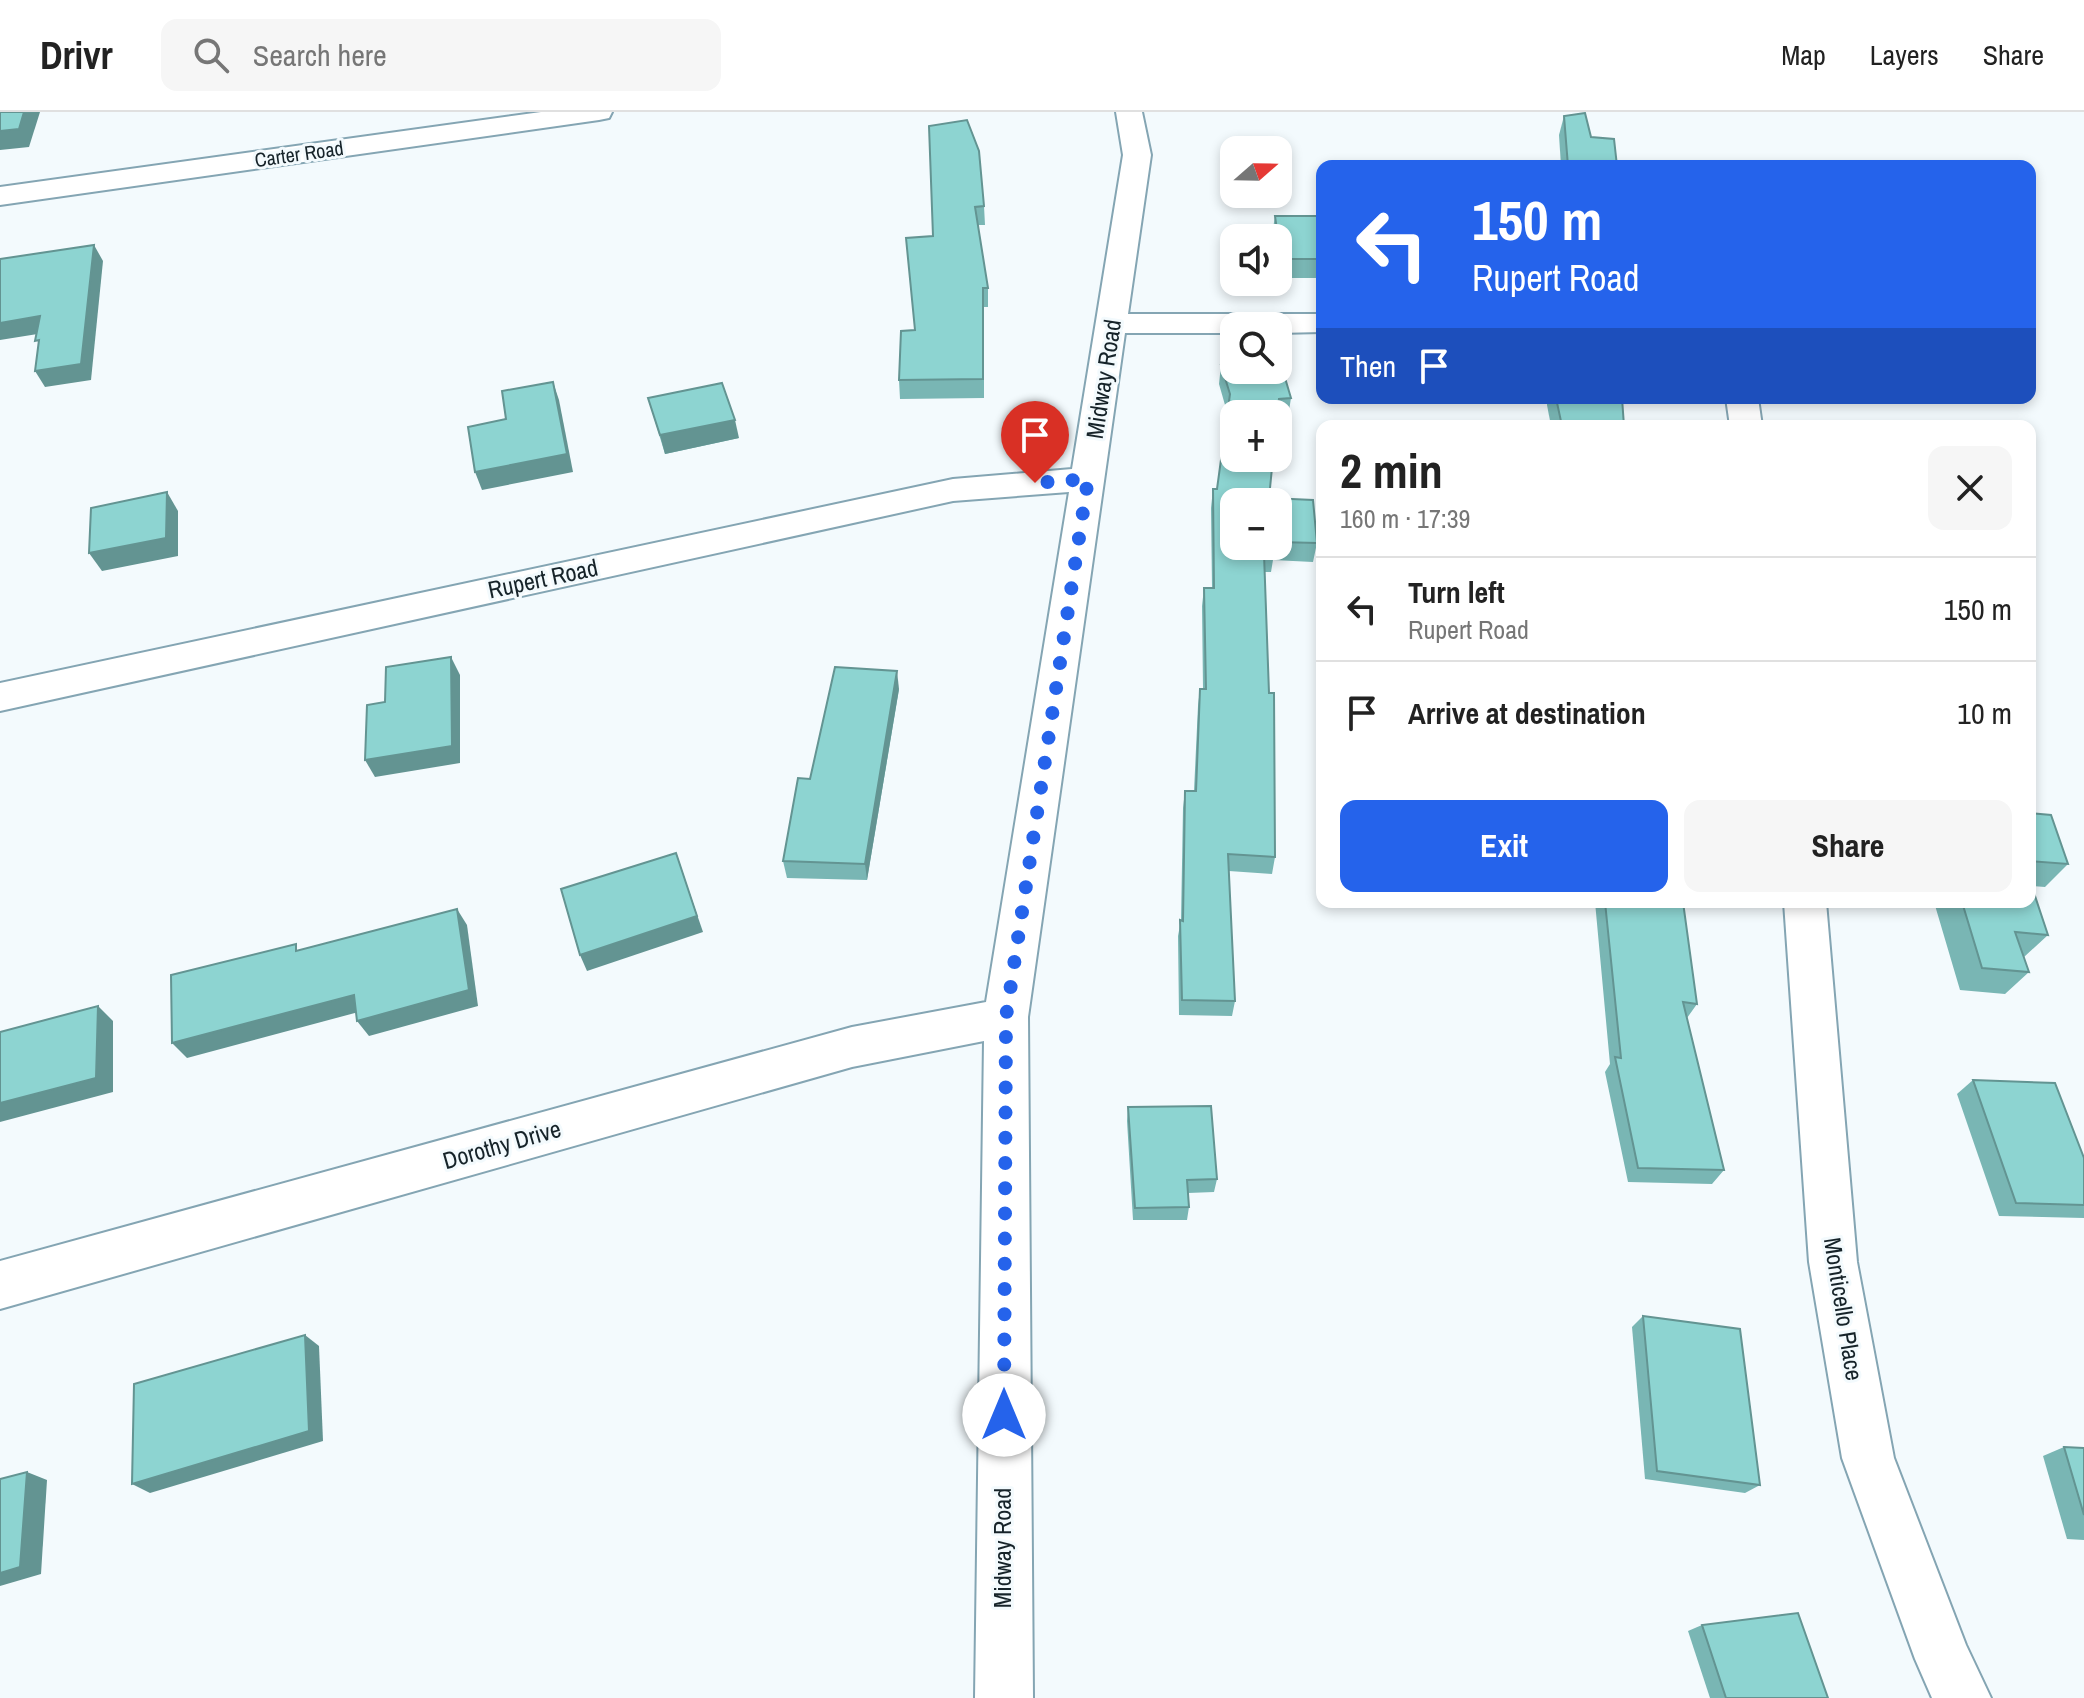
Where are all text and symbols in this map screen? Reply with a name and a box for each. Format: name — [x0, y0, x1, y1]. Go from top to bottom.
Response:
search box — [161, 19, 721, 91]
text: Drivr — [40, 30, 113, 81]
icon: search — [189, 33, 233, 77]
text: Search here — [253, 35, 387, 75]
text: Map — [1781, 36, 1826, 74]
text: Layers — [1870, 36, 1939, 74]
text: Share — [1983, 36, 2044, 74]
street label: Carter Road — [253, 134, 345, 173]
north arrow — [1220, 136, 1292, 208]
map controls — [1220, 136, 1292, 560]
text: 150 m — [1472, 182, 1602, 257]
icon: left — [1340, 192, 1444, 296]
button: sound — [1220, 224, 1292, 296]
text: Rupert Road — [1472, 254, 1639, 302]
button: search — [1220, 312, 1292, 384]
street label: Midway Road — [1078, 317, 1128, 441]
icon: arrive — [1412, 344, 1456, 388]
text: Then — [1340, 346, 1396, 386]
button: + — [1220, 400, 1292, 472]
pin — [1001, 401, 1069, 483]
icon: arrive — [1013, 413, 1057, 457]
text: 2 min — [1340, 438, 1443, 503]
button: close — [1928, 446, 2012, 530]
button: − — [1220, 488, 1292, 560]
text: 160 m · 17:39 — [1340, 501, 1470, 536]
street label: Rupert Road — [485, 551, 601, 605]
text: Turn left — [1408, 572, 1505, 612]
icon: left — [1340, 587, 1384, 631]
text: 150 m — [1944, 589, 2012, 629]
text: Rupert Road — [1408, 612, 1529, 647]
icon: arrive — [1340, 691, 1384, 735]
text: Arrive at destination — [1408, 693, 1646, 733]
text: 10 m — [1957, 693, 2012, 733]
button: Exit — [1340, 800, 1668, 892]
button: Share — [1684, 800, 2012, 892]
street label: Dorothy Drive — [439, 1112, 564, 1176]
street label: Monticello Place — [1817, 1235, 1871, 1383]
position arrow — [962, 1373, 1046, 1457]
street label: Midway Road — [986, 1488, 1018, 1608]

